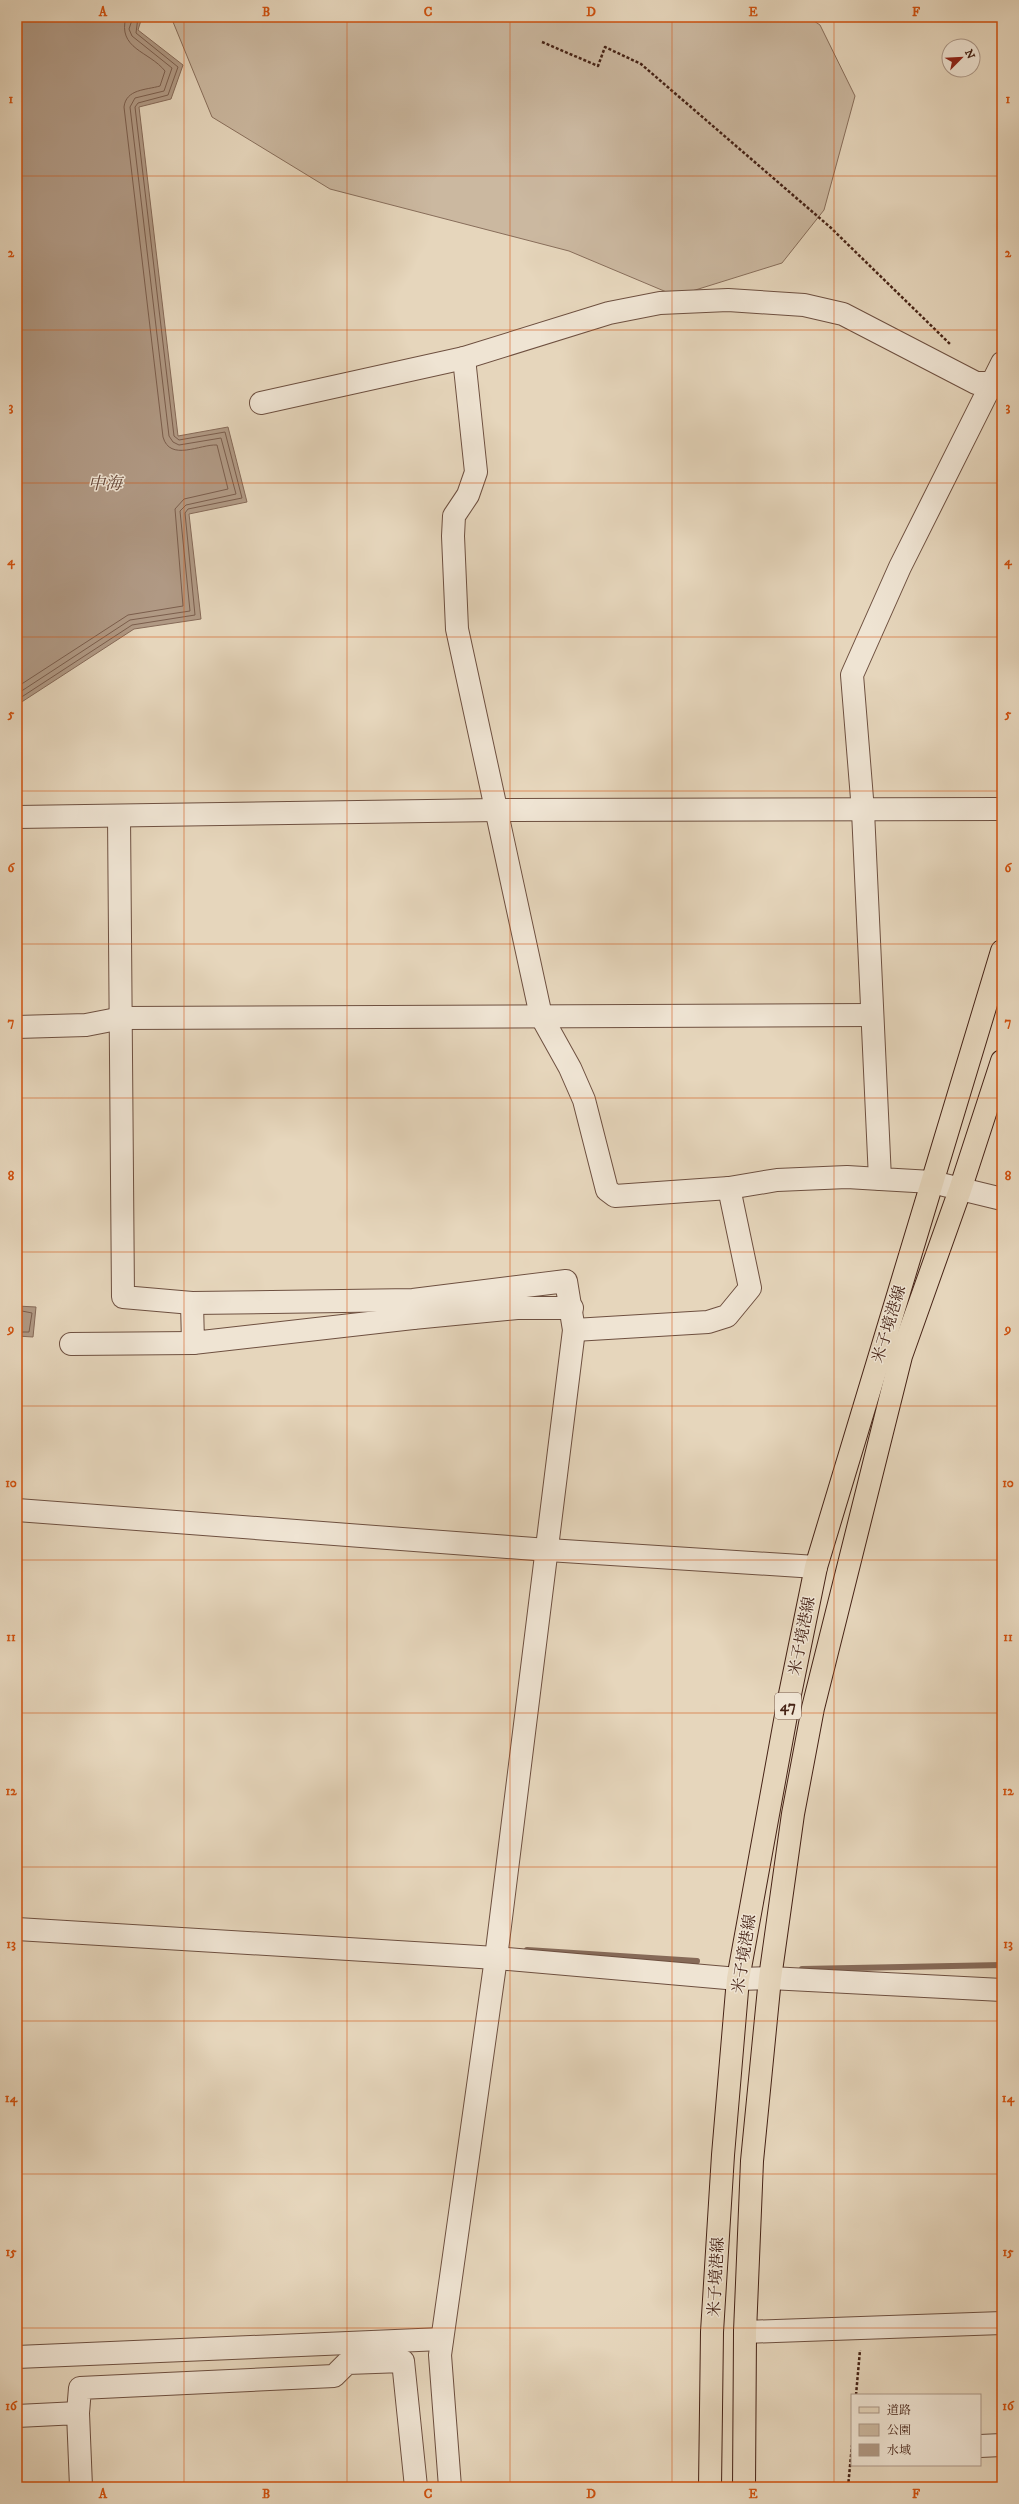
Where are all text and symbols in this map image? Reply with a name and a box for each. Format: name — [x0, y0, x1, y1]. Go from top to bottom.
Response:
text: A — [98, 4, 108, 20]
text: B — [262, 4, 270, 20]
text: C — [424, 4, 433, 20]
text: D — [586, 4, 596, 20]
text: E — [748, 4, 758, 20]
text: F — [912, 4, 921, 20]
north arrow — [941, 38, 981, 78]
text: N — [961, 47, 977, 61]
text: 1 — [9, 91, 14, 107]
text: 1 — [1006, 91, 1011, 107]
text: 2 — [8, 245, 15, 261]
text: 2 — [1005, 245, 1012, 261]
text: 3 — [9, 399, 14, 415]
text: 3 — [1006, 399, 1011, 415]
water label: 中海 — [88, 473, 125, 495]
text: 4 — [6, 553, 15, 570]
text: 4 — [1003, 553, 1012, 570]
text: 5 — [7, 706, 15, 722]
text: 5 — [1004, 706, 1012, 722]
text: 6 — [8, 860, 16, 876]
text: 6 — [1005, 860, 1013, 876]
text: 7 — [8, 1014, 15, 1030]
text: 7 — [1005, 1014, 1012, 1030]
text: 8 — [8, 1168, 15, 1184]
text: 8 — [1005, 1168, 1012, 1184]
street label: 米子境港線 — [868, 1283, 910, 1365]
text: 9 — [7, 1321, 14, 1337]
text: 9 — [1004, 1321, 1011, 1337]
text: 10 — [5, 1475, 17, 1491]
text: 10 — [1002, 1475, 1014, 1491]
street label: 米子境港線 — [785, 1595, 819, 1677]
text: 11 — [6, 1629, 16, 1645]
text: 11 — [1003, 1629, 1013, 1645]
road number: 47 — [775, 1693, 801, 1719]
text: 12 — [5, 1783, 17, 1799]
text: 12 — [1002, 1783, 1014, 1799]
street label: 米子境港線 — [728, 1913, 760, 1995]
text: 13 — [6, 1936, 16, 1952]
text: 13 — [1003, 1936, 1013, 1952]
text: 14 — [5, 2090, 18, 2107]
text: 14 — [1002, 2090, 1015, 2107]
street label: 米子境港線 — [704, 2237, 728, 2317]
text: 15 — [5, 2244, 17, 2260]
text: 15 — [1002, 2244, 1014, 2260]
legend — [851, 2394, 981, 2466]
text: 16 — [5, 2398, 18, 2414]
text: 16 — [1002, 2398, 1015, 2414]
text: 道路 — [887, 2403, 911, 2418]
text: 公園 — [887, 2423, 911, 2438]
text: 水域 — [887, 2443, 911, 2458]
text: A — [98, 2486, 108, 2502]
text: B — [262, 2486, 270, 2502]
text: C — [424, 2486, 433, 2502]
text: D — [586, 2486, 596, 2502]
text: E — [748, 2486, 758, 2502]
text: F — [912, 2486, 921, 2502]

